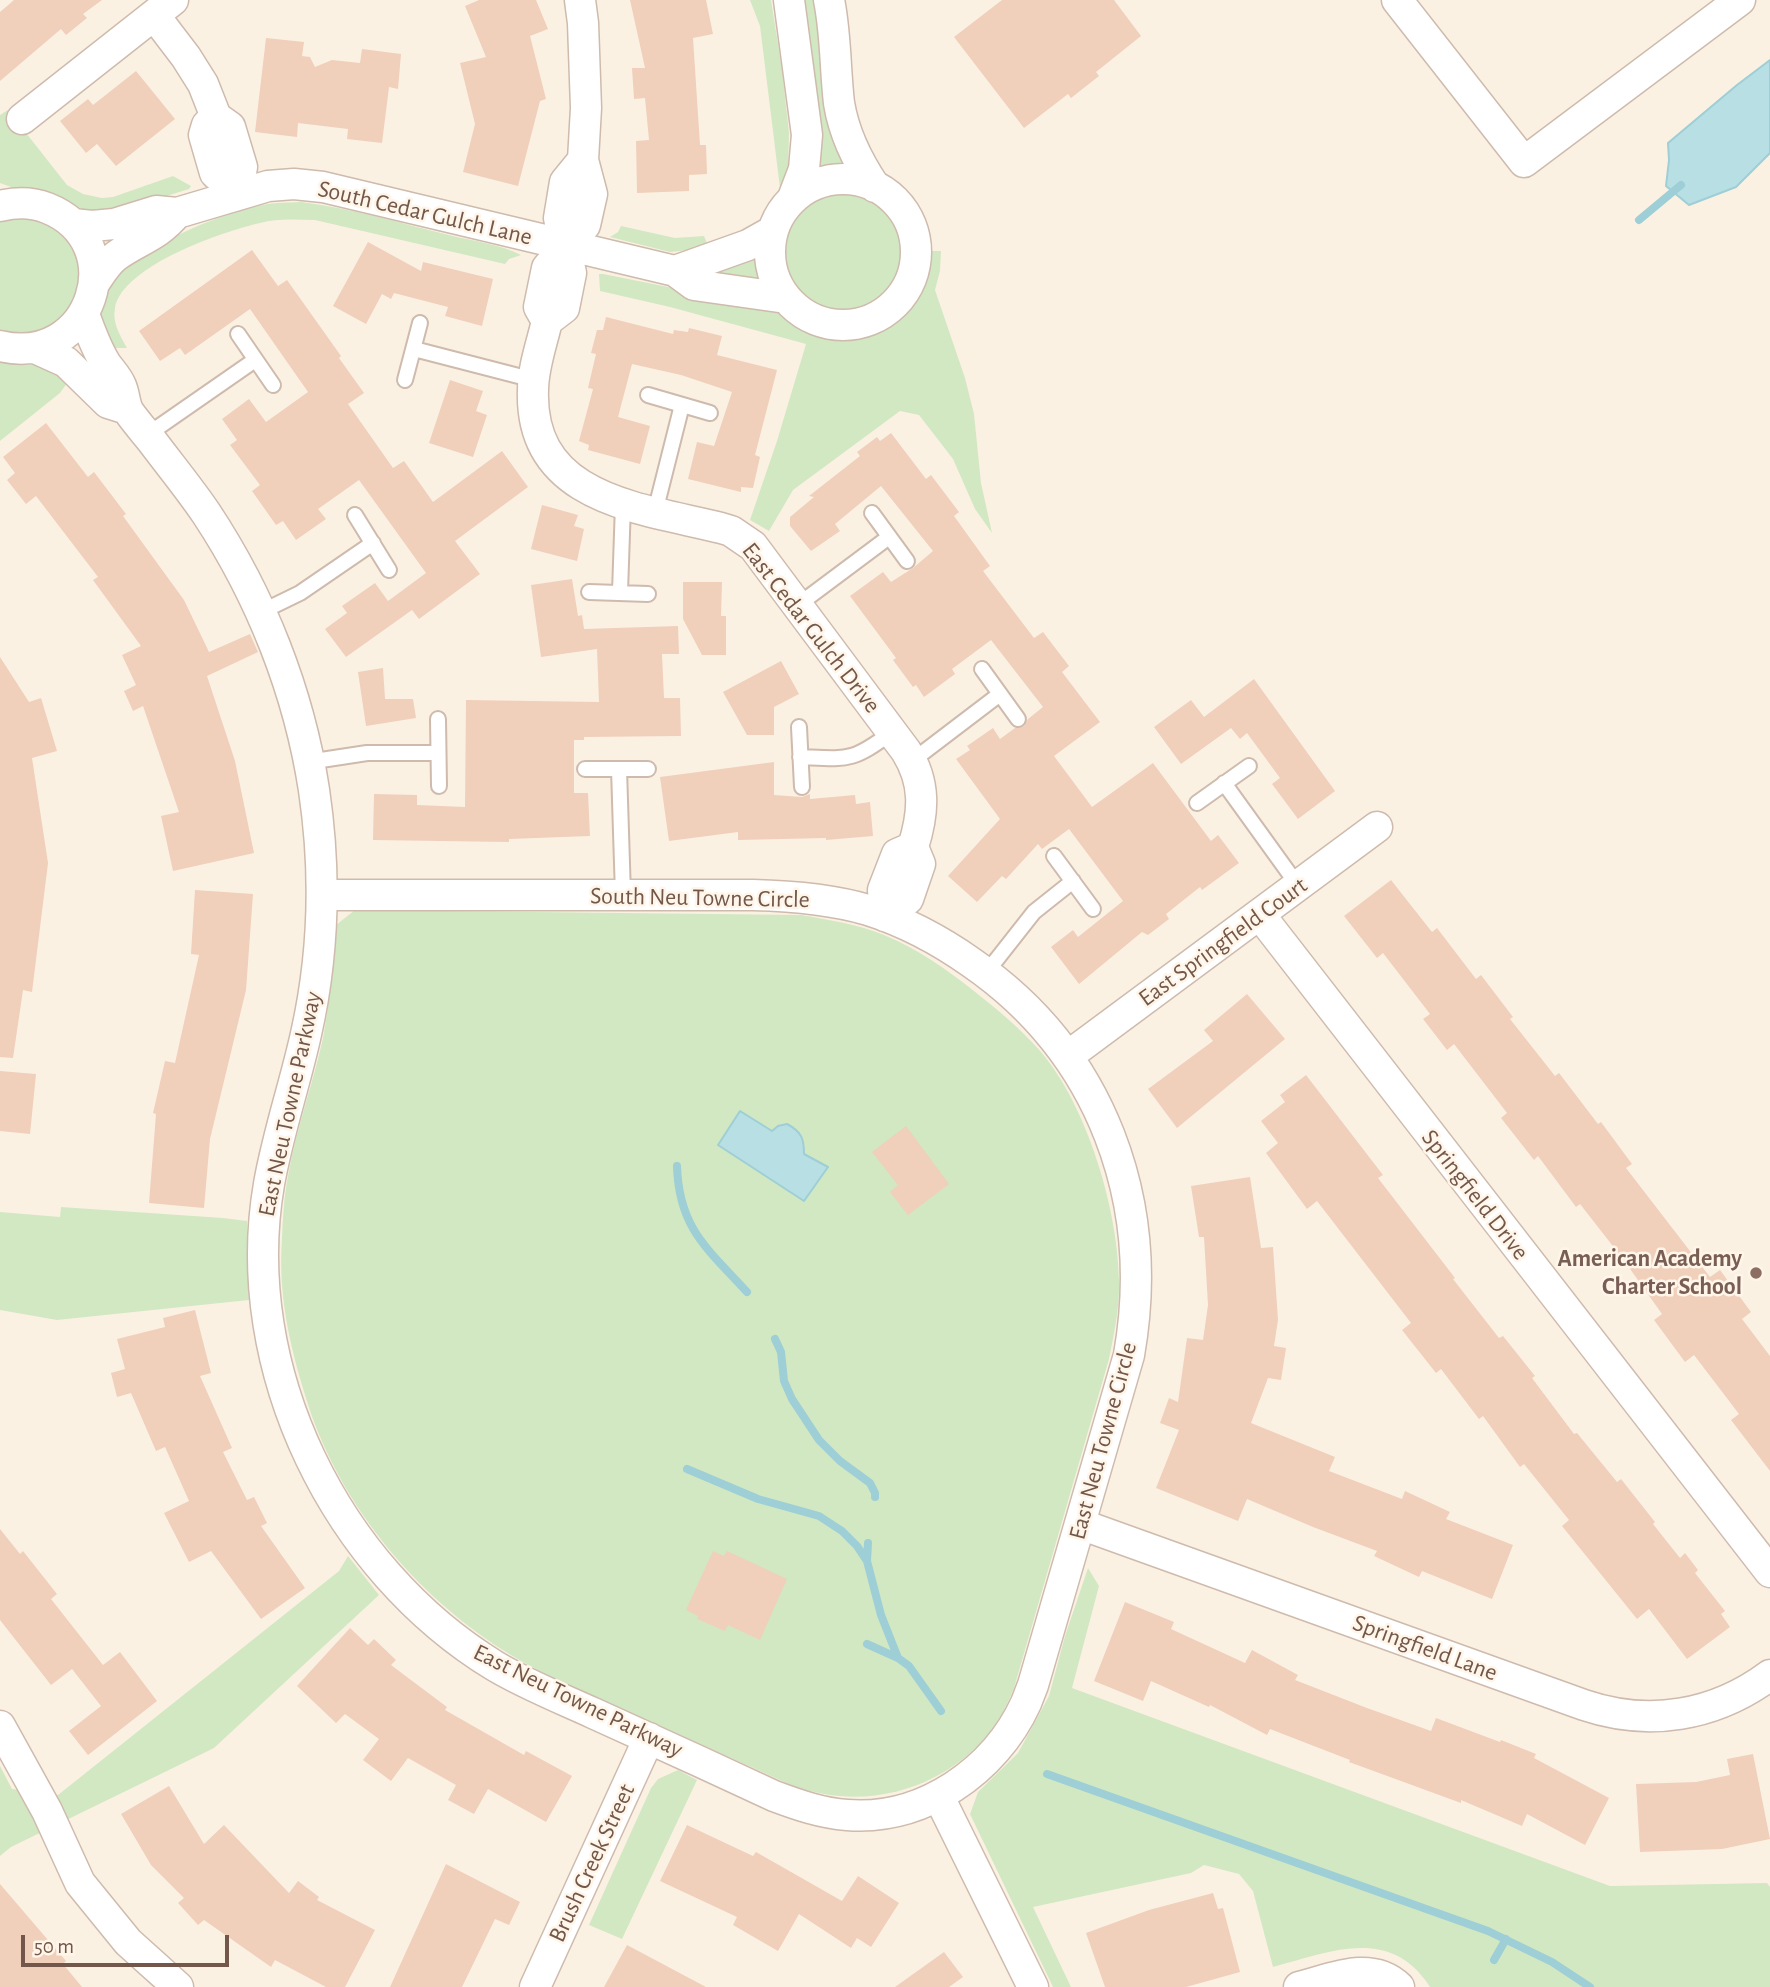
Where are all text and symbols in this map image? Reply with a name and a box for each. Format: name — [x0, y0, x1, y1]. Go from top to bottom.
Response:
street label: South Cedar Gulch Lane — [315, 174, 535, 252]
street label: East Cedar Gulch Drive — [735, 537, 887, 719]
street label: East Springfield Court — [1133, 871, 1313, 1013]
street label: South Neu Towne Circle — [590, 882, 810, 914]
street label: East Neu Towne Parkway — [252, 989, 328, 1219]
street label: Springfield Drive — [1415, 1124, 1535, 1266]
place label: American Academy Charter School — [1557, 1245, 1742, 1301]
marker: American Academy Charter School — [1748, 1265, 1764, 1281]
street label: East Neu Towne Circle — [1063, 1339, 1143, 1543]
street label: Springfield Lane — [1349, 1608, 1501, 1688]
street label: East Neu Towne Parkway — [469, 1638, 687, 1764]
street label: Brush Creek Street — [543, 1779, 641, 1947]
scale bar — [24, 1920, 233, 1964]
text: 50 m — [34, 1936, 74, 1957]

